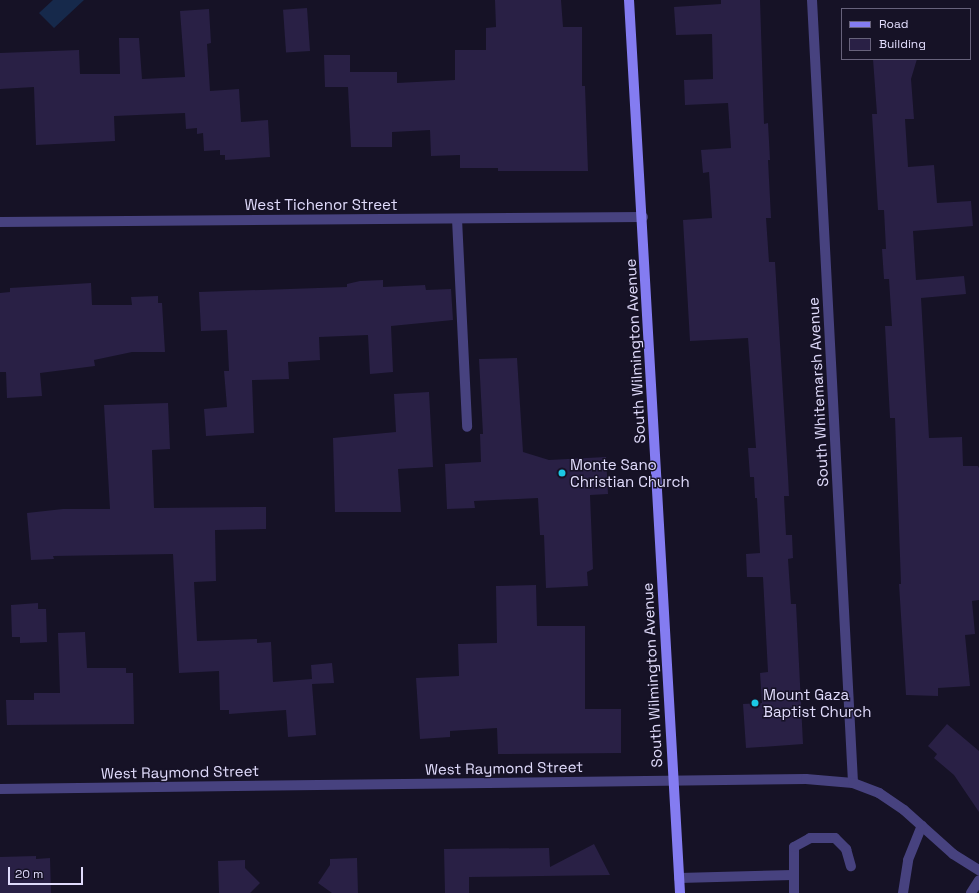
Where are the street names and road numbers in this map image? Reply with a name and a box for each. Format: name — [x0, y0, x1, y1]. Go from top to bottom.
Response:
street label: West Tichenor Street — [244, 196, 398, 214]
street label: South Wilmington Avenue — [621, 258, 649, 444]
street label: South Whitemarsh Avenue — [804, 297, 832, 487]
street label: South Wilmington Avenue — [638, 582, 666, 768]
street label: West Raymond Street — [425, 758, 583, 778]
street label: West Raymond Street — [101, 762, 259, 782]

